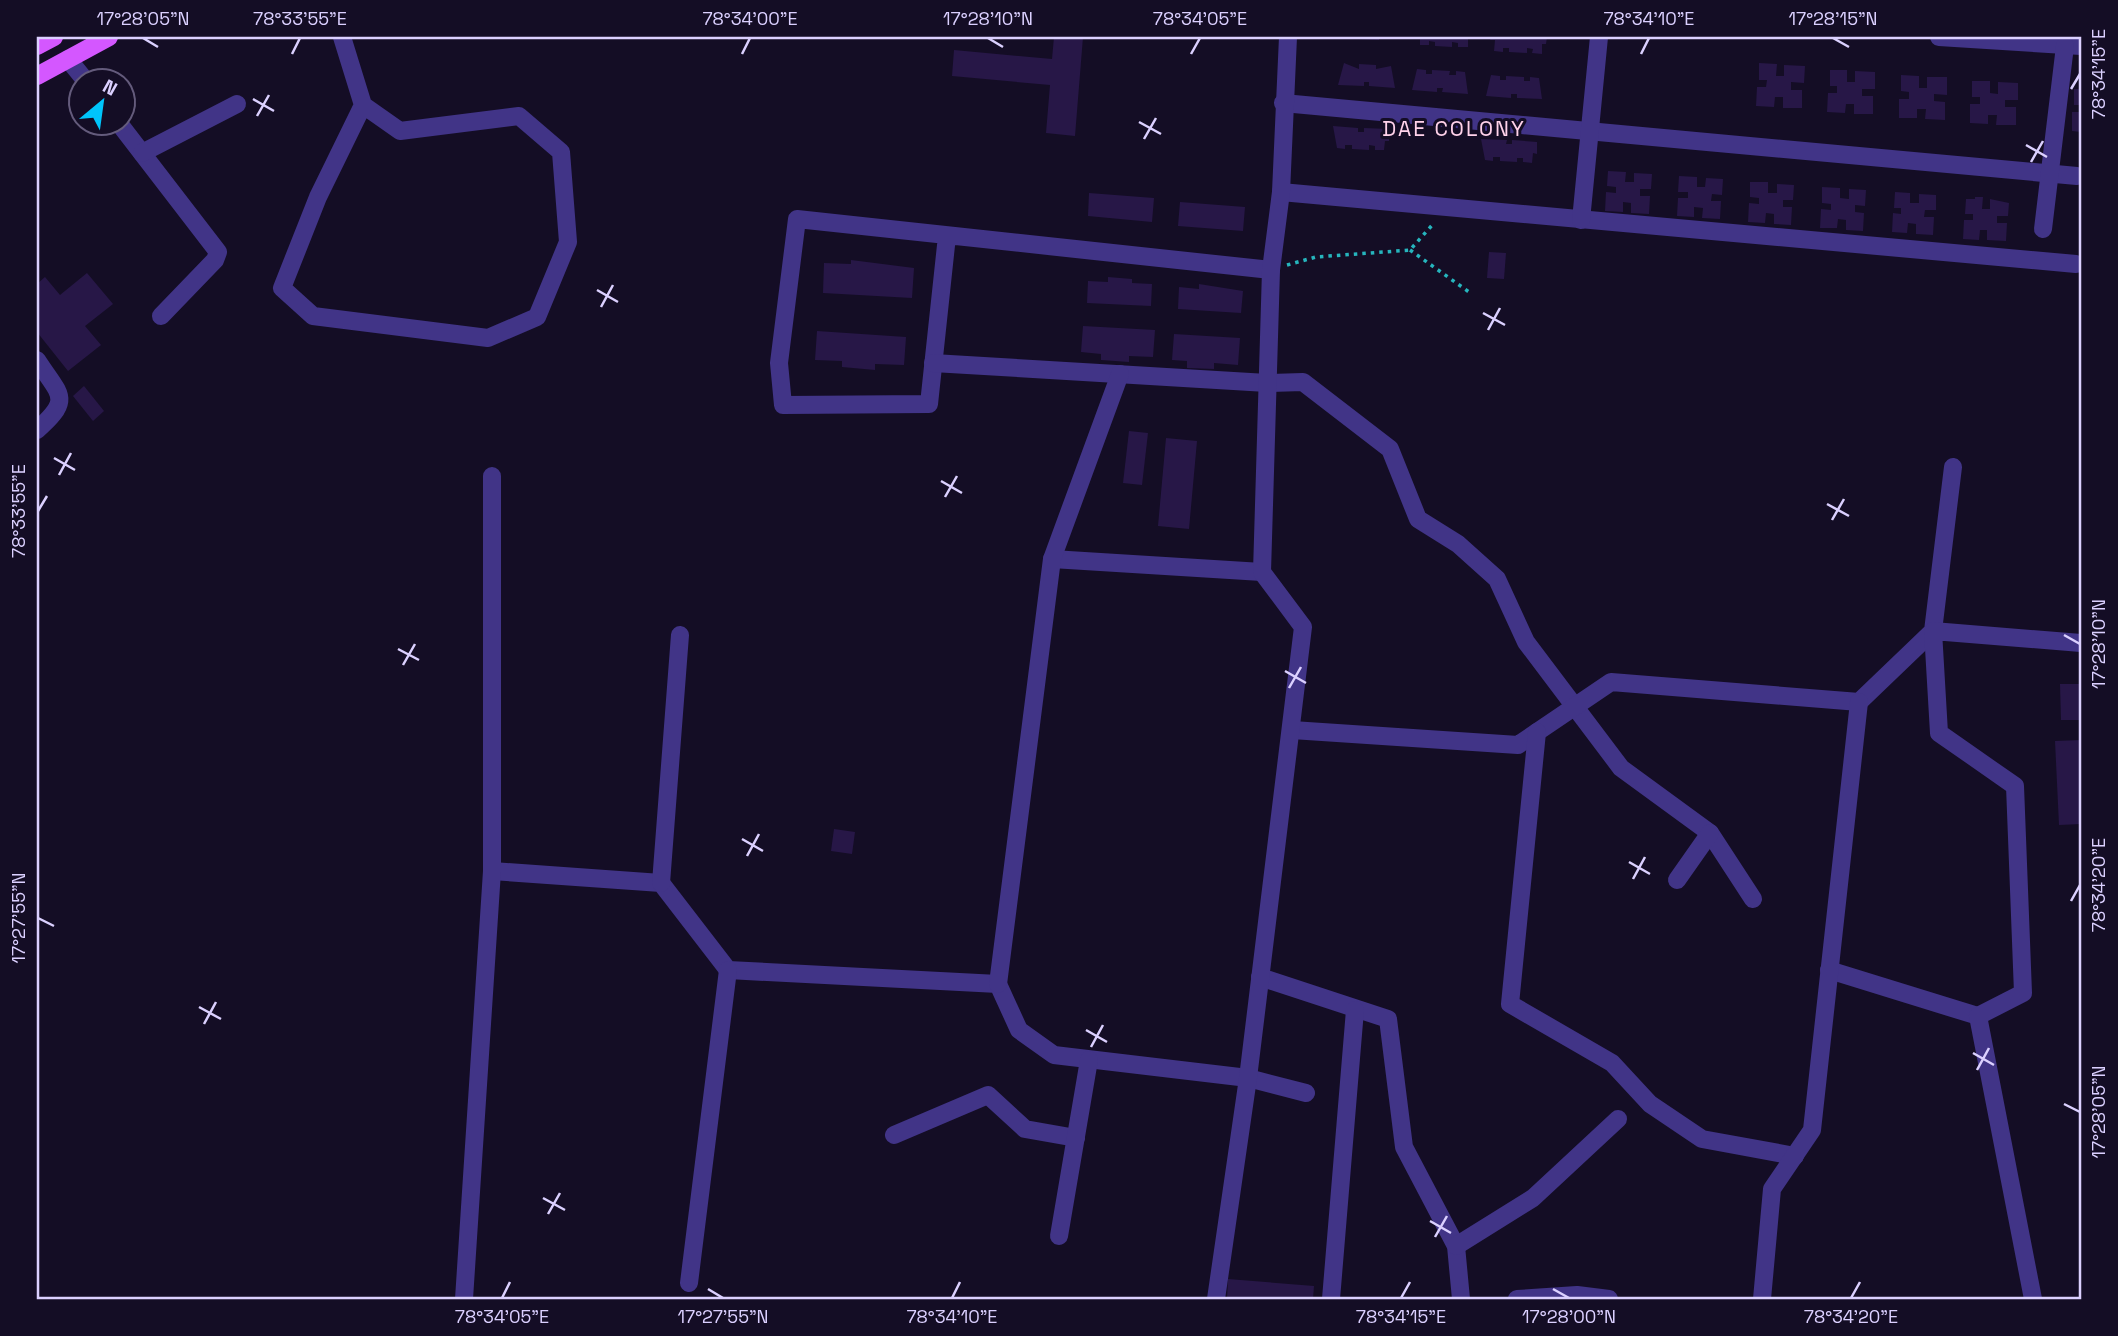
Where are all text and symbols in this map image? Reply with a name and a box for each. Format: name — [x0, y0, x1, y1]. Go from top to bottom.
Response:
text: 17°28'05"N — [96, 7, 190, 30]
text: 78°33'55"E — [253, 7, 347, 30]
text: 78°34'00"E — [702, 7, 798, 30]
text: 17°28'10"N — [943, 7, 1033, 30]
text: 78°34'05"E — [1153, 7, 1247, 30]
text: 78°34'10"E — [1603, 7, 1695, 30]
text: 17°28'15"N — [1788, 7, 1878, 30]
text: 78°34'15"E — [2087, 29, 2110, 119]
north arrow — [66, 66, 136, 136]
text: N — [98, 74, 122, 102]
district label: DAE COLONY — [1382, 115, 1526, 142]
text: 78°33'55"E — [7, 464, 30, 558]
text: 17°28'10"N — [2087, 599, 2110, 689]
text: 78°34'20"E — [2087, 838, 2110, 932]
text: 17°27'55"N — [7, 872, 30, 964]
text: 17°28'05"N — [2087, 1065, 2110, 1159]
text: 78°34'05"E — [455, 1305, 549, 1328]
text: 17°27'55"N — [677, 1305, 769, 1328]
text: 78°34'10"E — [906, 1305, 998, 1328]
text: 78°34'15"E — [1356, 1305, 1446, 1328]
text: 17°28'00"N — [1522, 1305, 1616, 1328]
text: 78°34'20"E — [1804, 1305, 1898, 1328]

